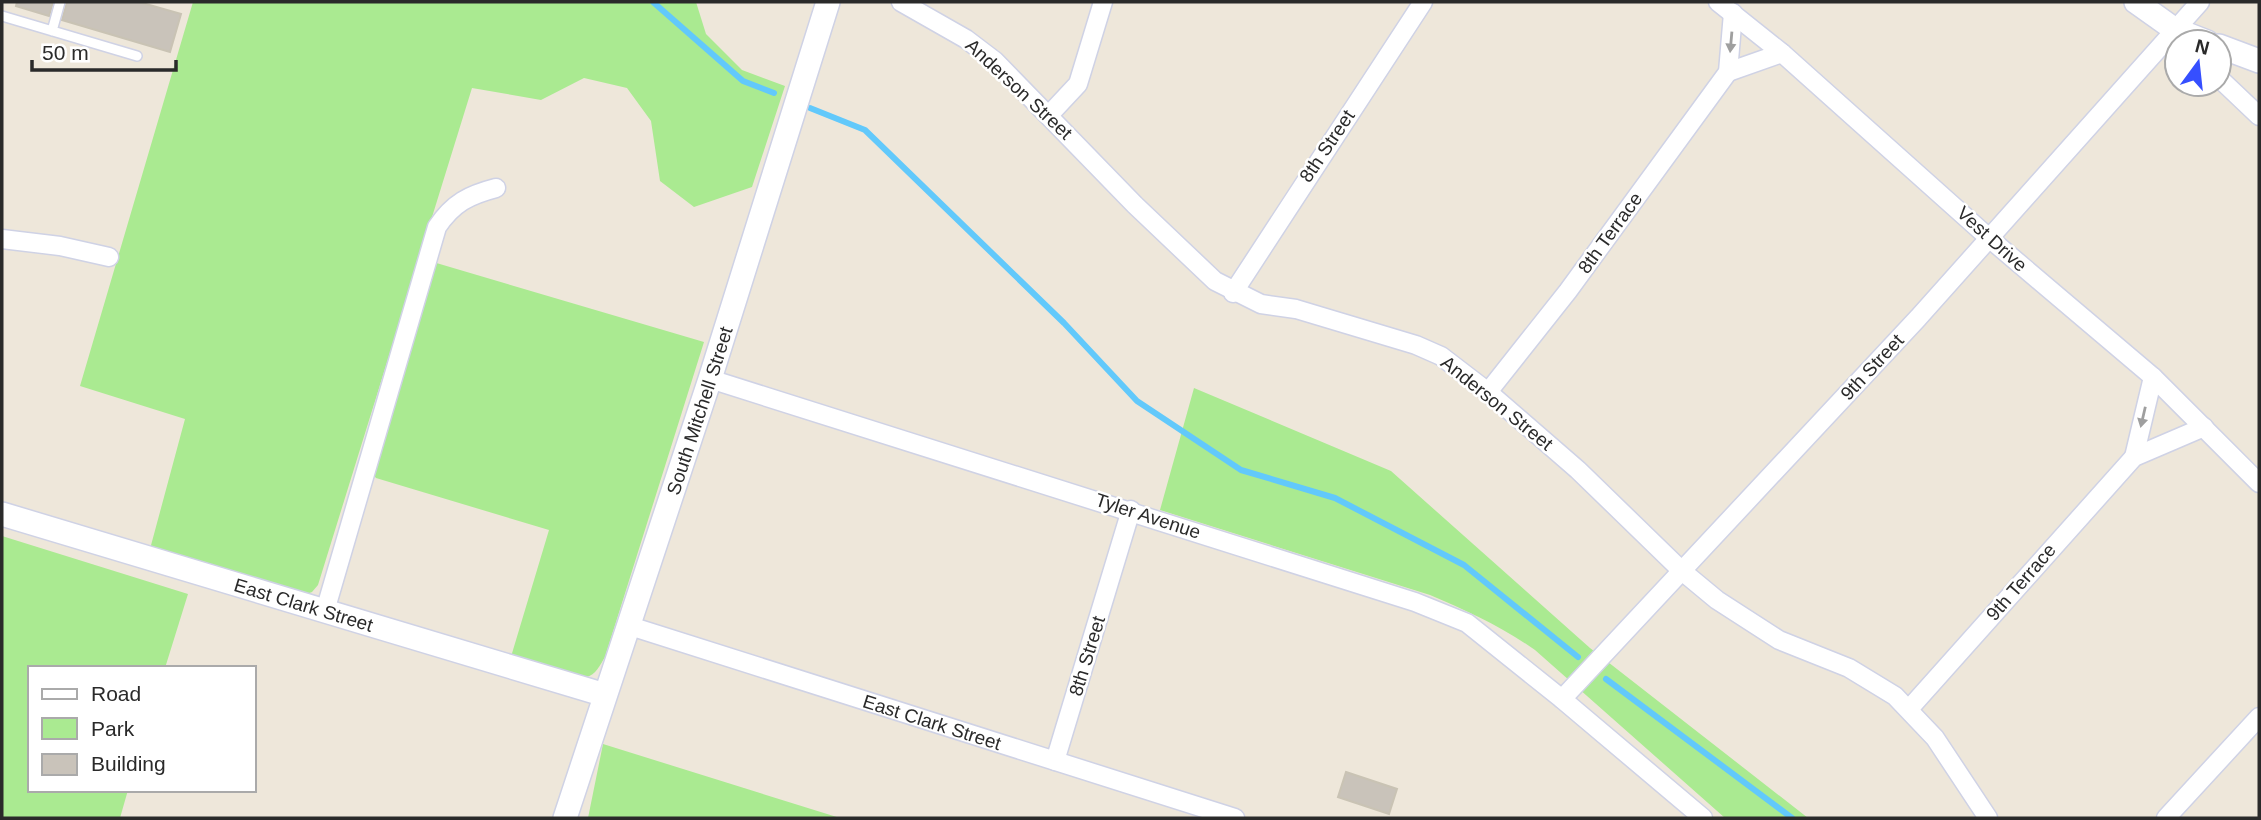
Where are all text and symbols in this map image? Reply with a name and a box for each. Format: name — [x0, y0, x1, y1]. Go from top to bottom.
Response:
scale bar — [32, 28, 175, 72]
north arrow — [2163, 28, 2233, 98]
one-way arrow — [1725, 32, 1736, 54]
street label: Anderson Street — [962, 34, 1077, 144]
text: N — [2193, 35, 2212, 59]
text: 50 m — [42, 41, 89, 64]
street label: 8th Street — [1295, 105, 1359, 186]
street label: 8th Terrace — [1574, 189, 1646, 277]
street label: Vest Drive — [1953, 202, 2031, 276]
street label: South Mitchell Street — [662, 323, 736, 497]
street label: 9th Street — [1836, 329, 1908, 404]
street label: Anderson Street — [1437, 352, 1558, 455]
one-way arrow — [2138, 406, 2149, 428]
street label: Tyler Avenue — [1093, 489, 1203, 543]
street label: 9th Terrace — [1982, 539, 2060, 625]
street label: East Clark Street — [232, 574, 376, 635]
street label: 8th Street — [1065, 613, 1109, 698]
legend — [28, 666, 256, 792]
text: Road — [91, 682, 141, 705]
street label: East Clark Street — [860, 690, 1005, 754]
text: Park — [91, 717, 135, 740]
text: Building — [91, 752, 166, 775]

